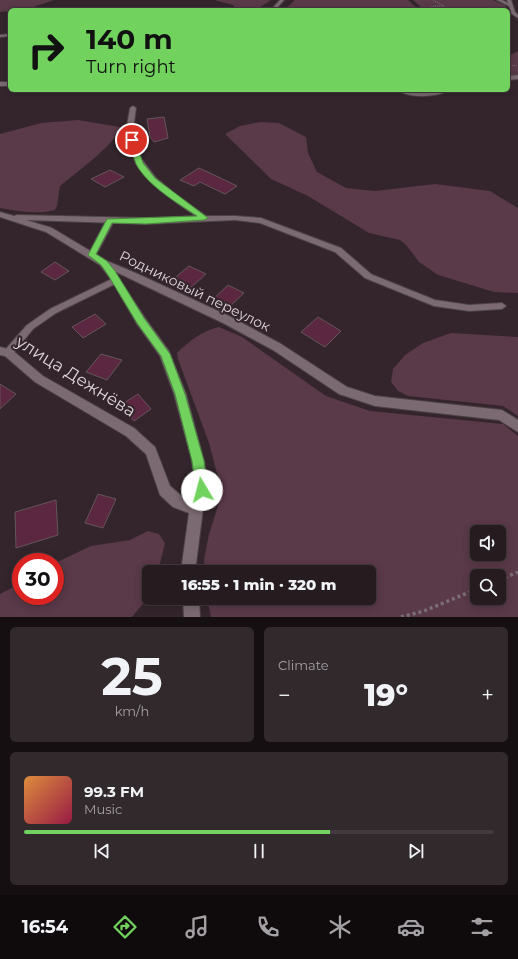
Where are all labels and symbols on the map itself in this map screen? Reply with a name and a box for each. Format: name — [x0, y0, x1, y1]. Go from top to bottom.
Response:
pin — [115, 123, 149, 157]
street label: Родниковый переулок — [116, 247, 274, 335]
street label: улица Дежнёва — [12, 331, 140, 421]
position arrow — [181, 469, 223, 511]
speed limit sign: 30 — [12, 553, 64, 605]

